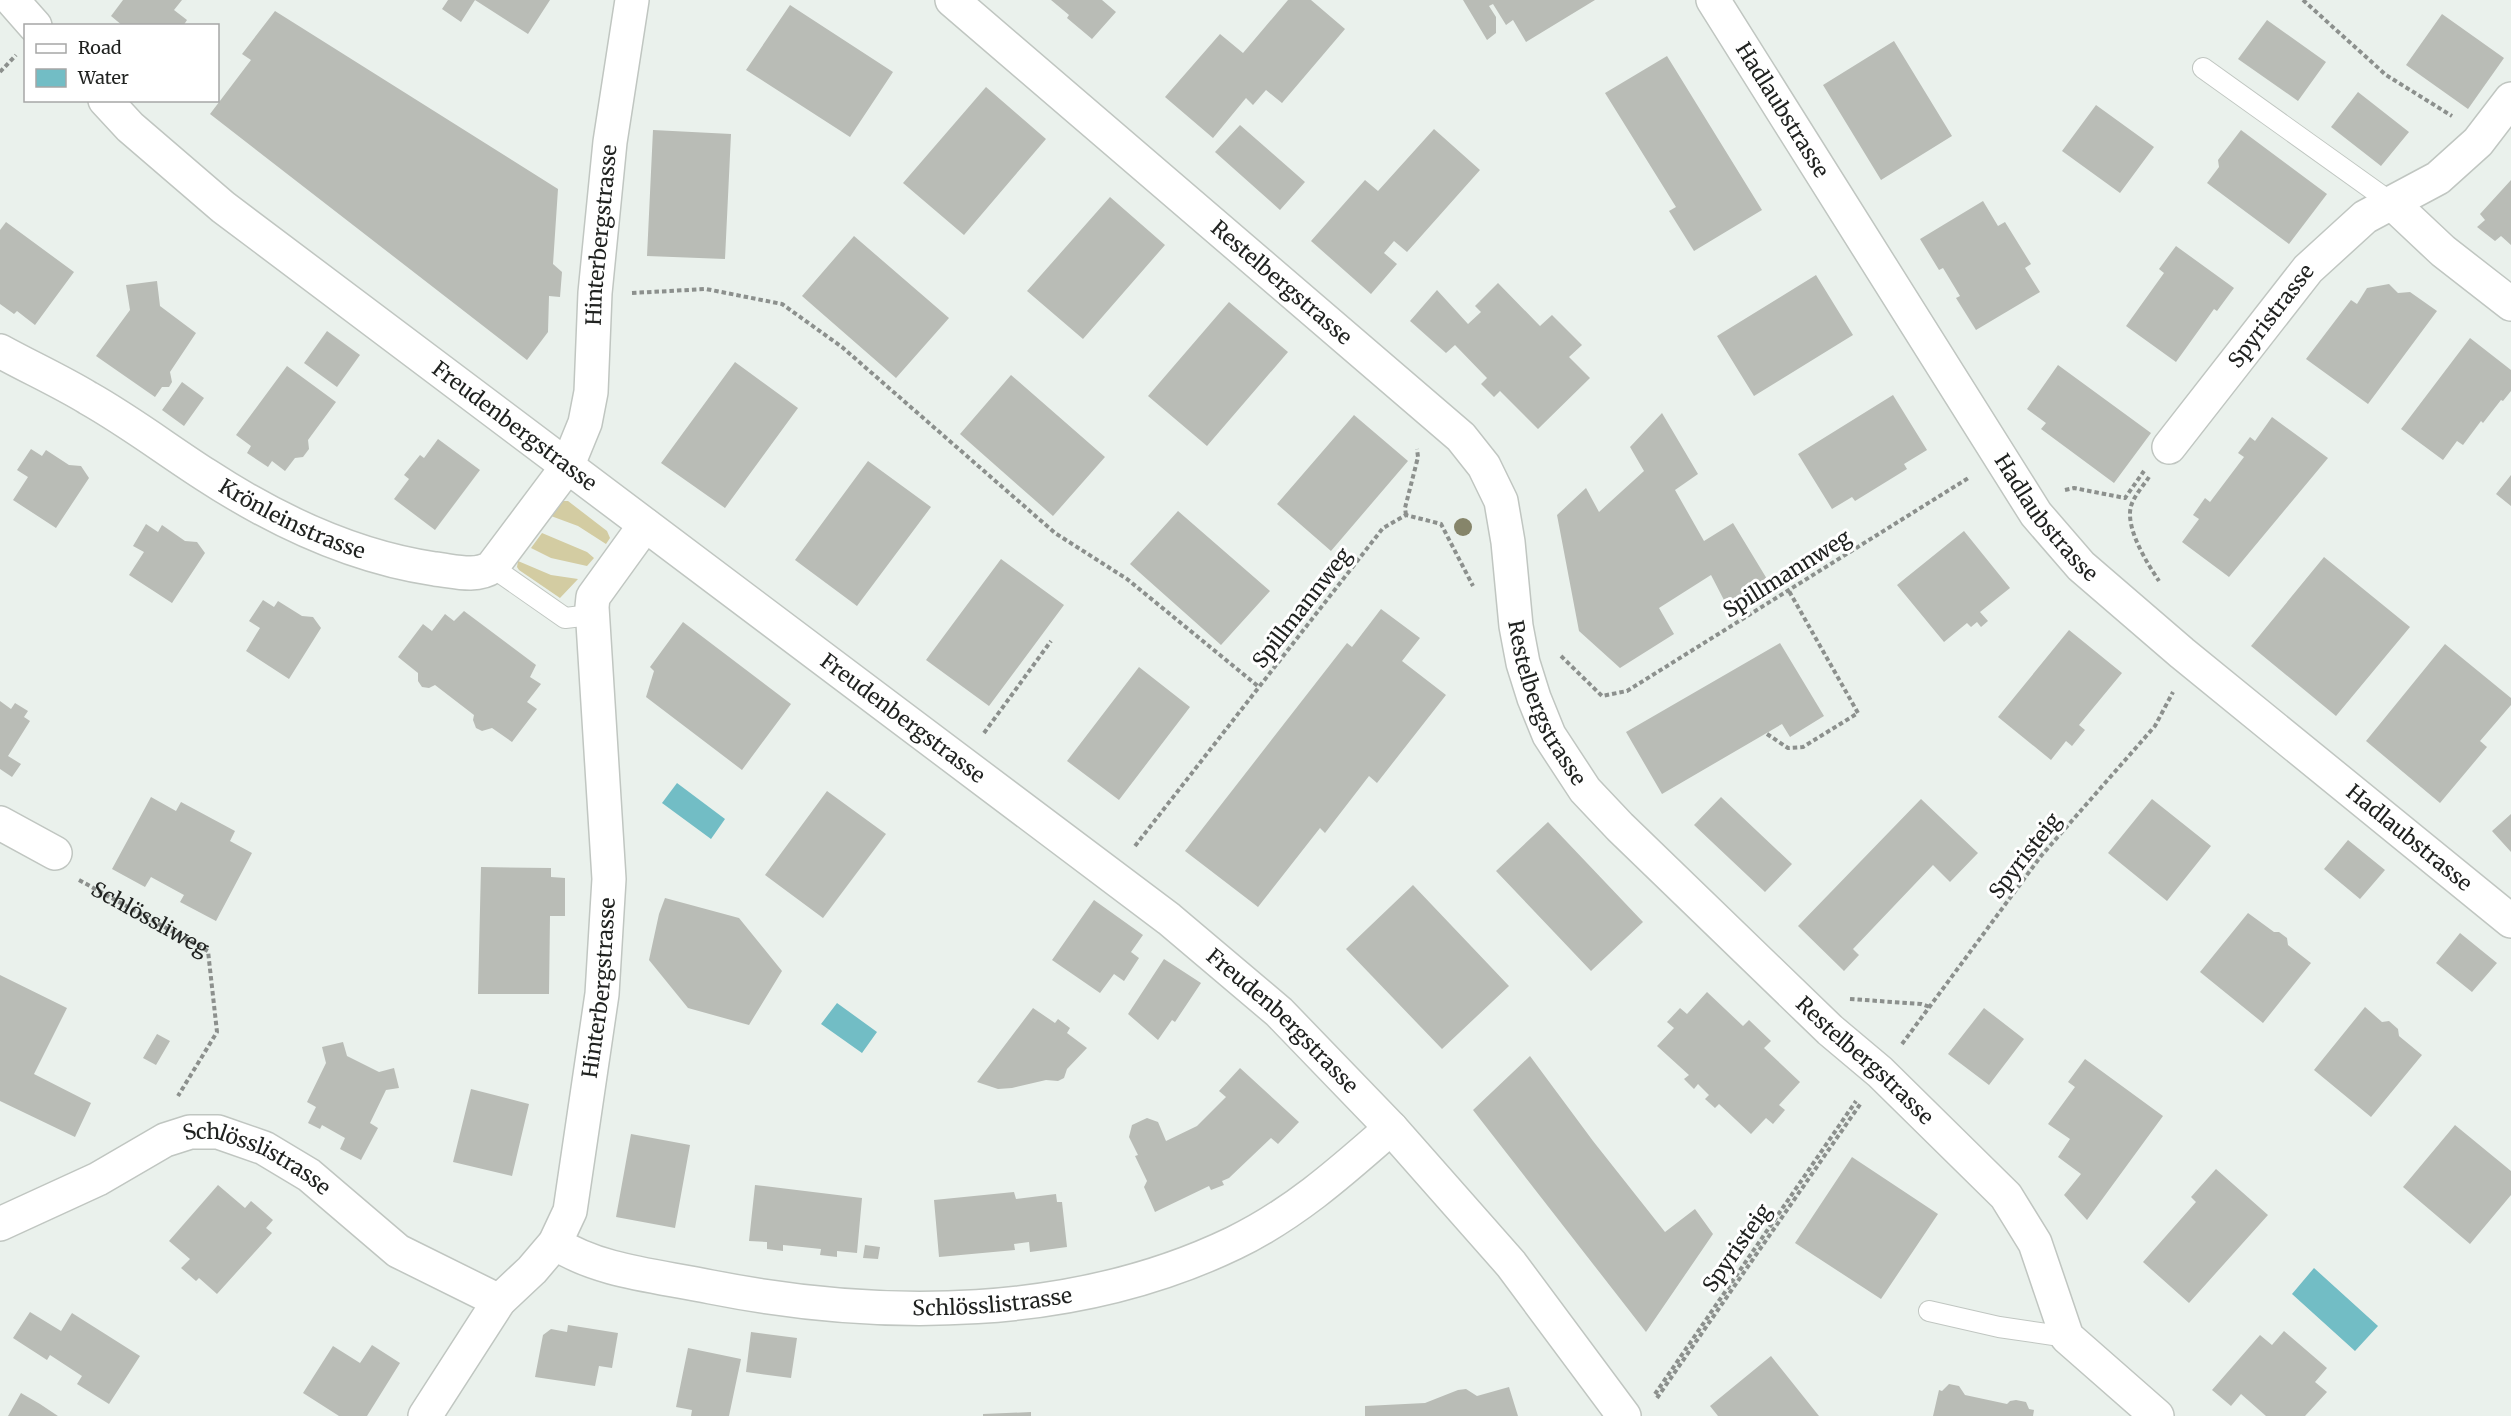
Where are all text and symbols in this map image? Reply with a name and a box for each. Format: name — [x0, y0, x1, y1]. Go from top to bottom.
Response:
legend — [24, 24, 219, 102]
text: Road — [78, 36, 122, 59]
street label: Hadlaubstrasse — [1730, 37, 1835, 182]
text: Water — [77, 66, 129, 89]
street label: Hinterbergstrasse — [580, 143, 623, 326]
street label: Restelbergstrasse — [1205, 214, 1358, 350]
street label: Spyristrasse — [2222, 258, 2320, 373]
street label: Freudenbergstrasse — [427, 355, 602, 497]
street label: Hadlaubstrasse — [1989, 449, 2103, 587]
street label: Krönleinstrasse — [214, 473, 369, 565]
street label: Spillmannweg — [1718, 523, 1856, 624]
street label: Spillmannweg — [1246, 542, 1357, 673]
street label: Restelbergstrasse — [1502, 618, 1592, 790]
street label: Freudenbergstrasse — [815, 647, 991, 789]
street label: Hadlaubstrasse — [2341, 778, 2478, 897]
street label: Spyristeig — [1983, 807, 2067, 904]
street label: Schlössliweg — [87, 875, 214, 962]
street label: Hinterbergstrasse — [576, 897, 621, 1080]
street label: Freudenbergstrasse — [1201, 942, 1364, 1099]
street label: Restelbergstrasse — [1790, 990, 1940, 1130]
street label: Schlösslistrasse — [179, 1117, 337, 1201]
street label: Spyristeig — [1696, 1198, 1777, 1297]
street label: Schlösslistrasse — [912, 1281, 1074, 1321]

